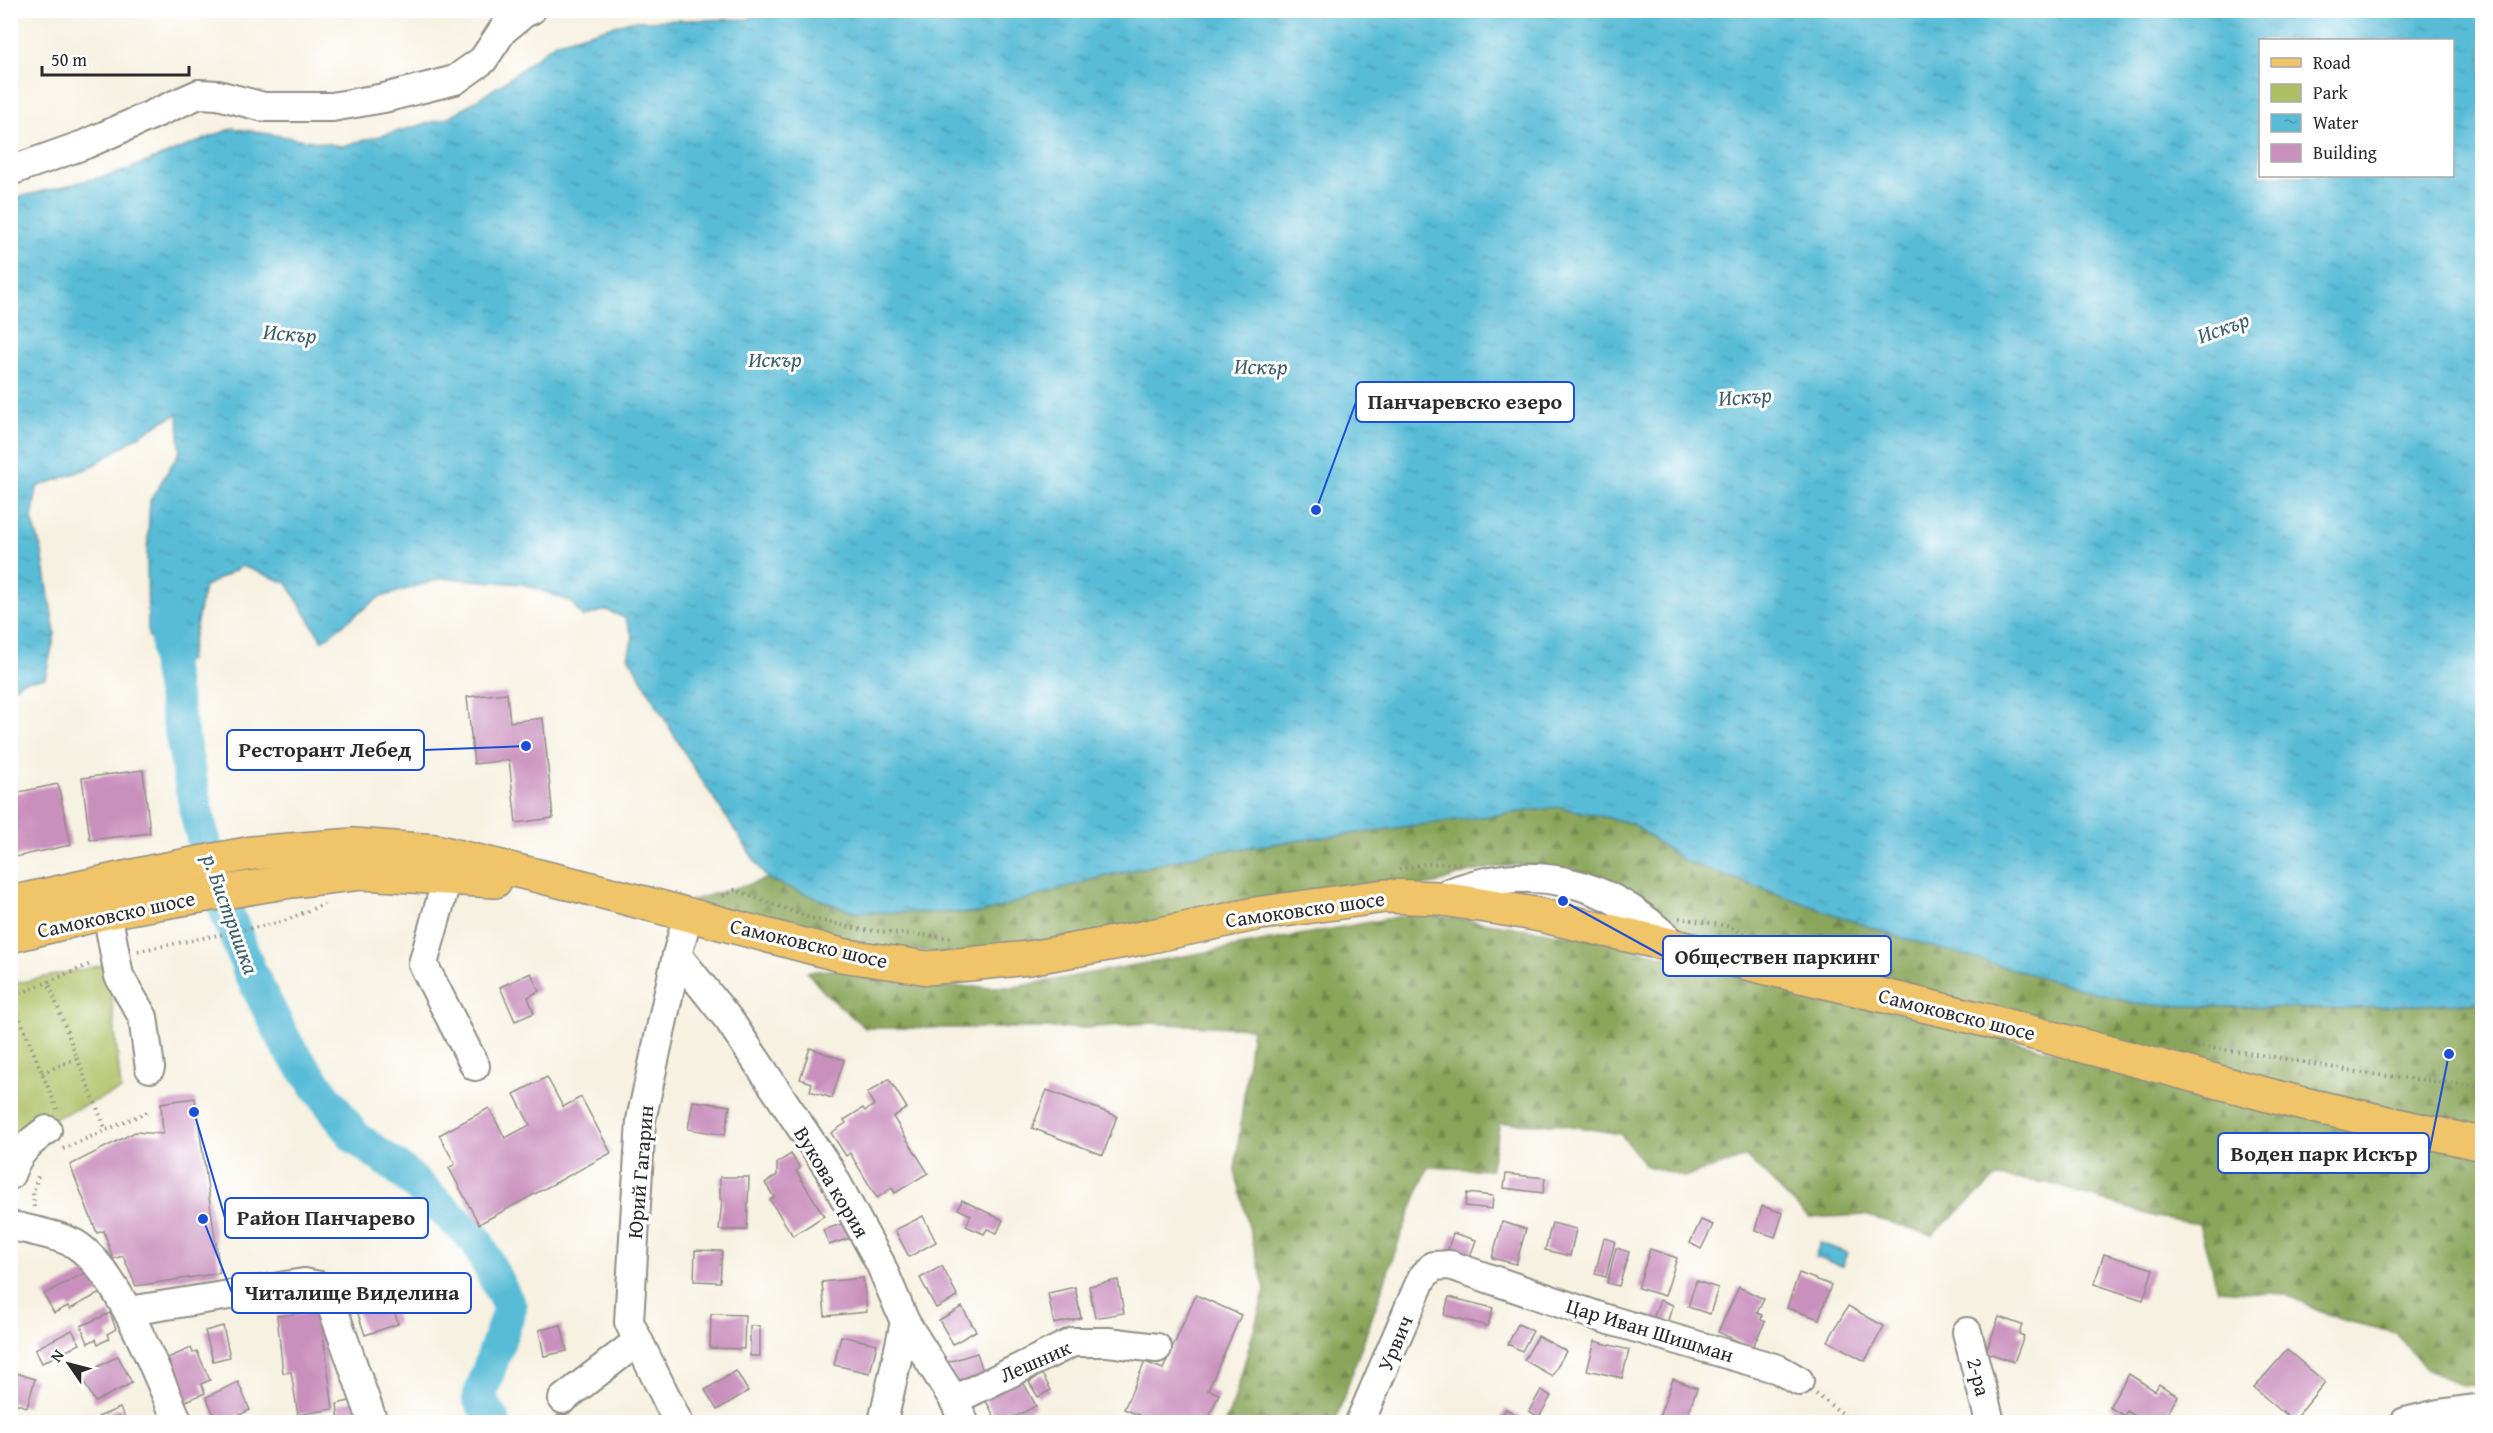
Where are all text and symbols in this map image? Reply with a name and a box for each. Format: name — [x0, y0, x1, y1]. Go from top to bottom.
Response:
scale bar — [42, 39, 189, 77]
legend — [2259, 39, 2454, 177]
text: 50 m — [51, 46, 87, 73]
text: Road — [2313, 49, 2351, 76]
text: Park — [2313, 79, 2349, 106]
text: Water — [2313, 109, 2359, 136]
text: Building — [2313, 139, 2377, 166]
water label: Искър — [2192, 303, 2254, 351]
water label: Искър — [262, 315, 318, 351]
water label: Искър — [748, 343, 802, 375]
water label: Искър — [1234, 350, 1288, 382]
water label: Искър — [1717, 378, 1773, 414]
callout: Панчаревско езеро — [1356, 382, 1574, 422]
text: Панчаревско езеро — [1368, 385, 1562, 417]
callout: Ресторант Лебед — [227, 730, 424, 770]
text: Ресторант Лебед — [239, 733, 412, 765]
water label: р. Бистришка — [194, 849, 268, 979]
street label: Самоковско шосе — [34, 882, 198, 946]
street label: Самоковско шосе — [1223, 882, 1387, 936]
street label: Самоковско шосе — [727, 910, 891, 976]
callout: Обществен паркинг — [1663, 936, 1891, 976]
text: Обществен паркинг — [1675, 940, 1879, 972]
street label: Самоковско шосе — [1875, 980, 2039, 1048]
street label: Юрий Гагарин — [619, 1104, 661, 1240]
street label: Вукова кория — [786, 1120, 878, 1244]
callout: Воден парк Искър — [2218, 1133, 2429, 1173]
text: Воден парк Искър — [2231, 1137, 2417, 1169]
callout: Район Панчарево — [225, 1198, 428, 1238]
text: Район Панчарево — [237, 1201, 415, 1233]
callout: Читалище Виделина — [232, 1273, 471, 1313]
text: Читалище Виделина — [244, 1276, 460, 1308]
street label: Цар Иван Шишман — [1562, 1290, 1738, 1370]
street label: Урвич — [1369, 1310, 1421, 1376]
street label: Лешник — [995, 1332, 1075, 1390]
north arrow — [39, 1334, 99, 1394]
text: N — [44, 1344, 70, 1367]
street label: 2-ра — [1959, 1354, 1999, 1400]

